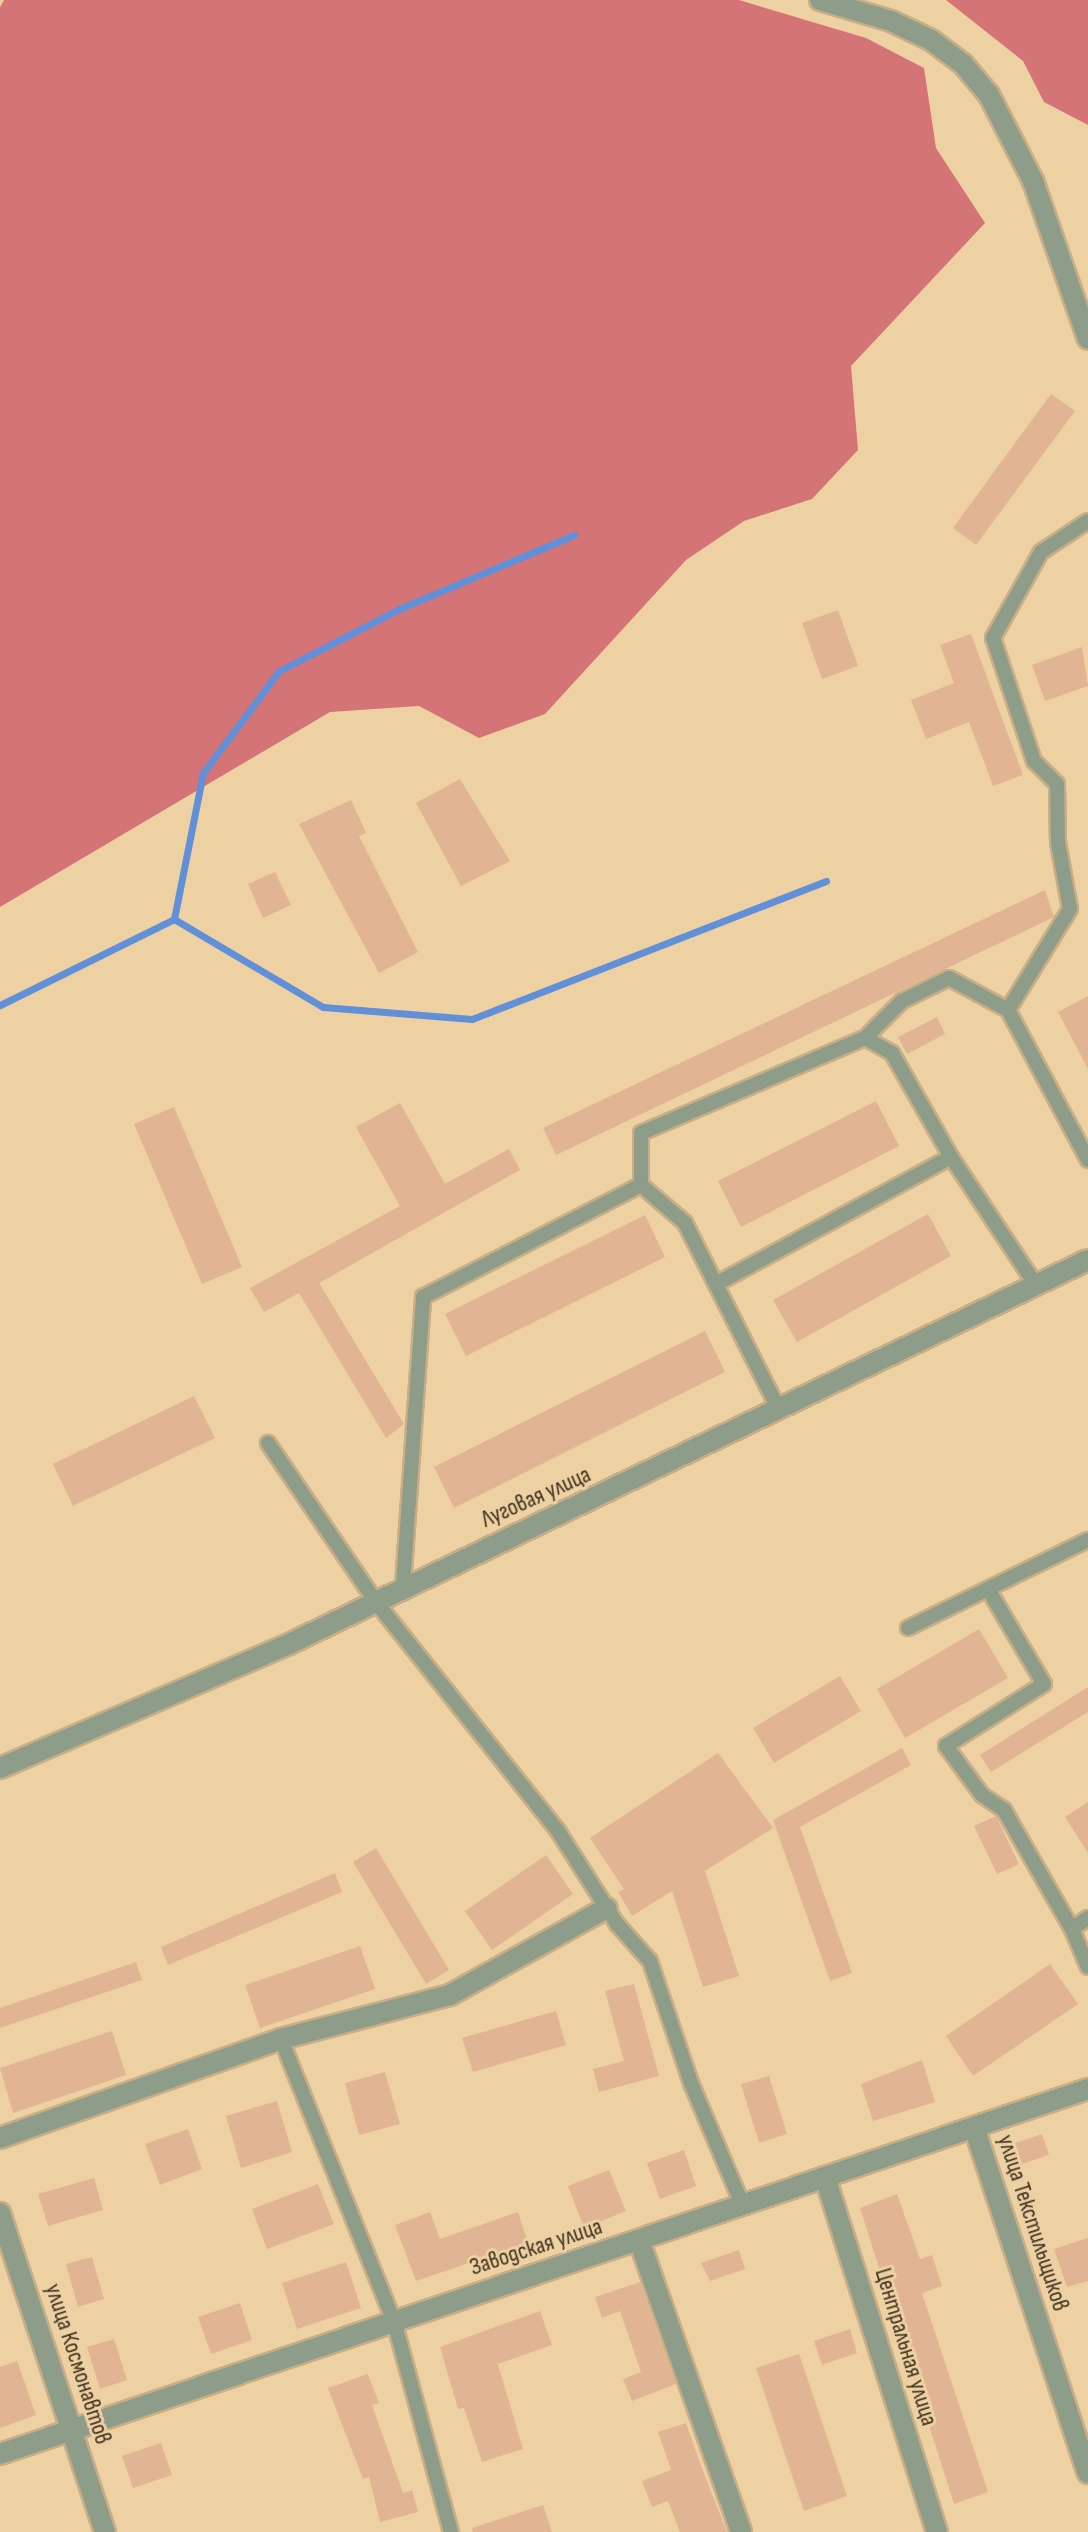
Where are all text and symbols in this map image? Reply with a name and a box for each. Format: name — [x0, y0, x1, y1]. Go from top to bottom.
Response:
street label: Луговая улица — [477, 1460, 595, 1534]
street label: улица Текстильщиков — [991, 2131, 1075, 2315]
street label: Заводская улица — [466, 2212, 606, 2282]
street label: Центральная улица — [868, 2265, 944, 2429]
street label: улица Космонавтов — [38, 2280, 118, 2448]

